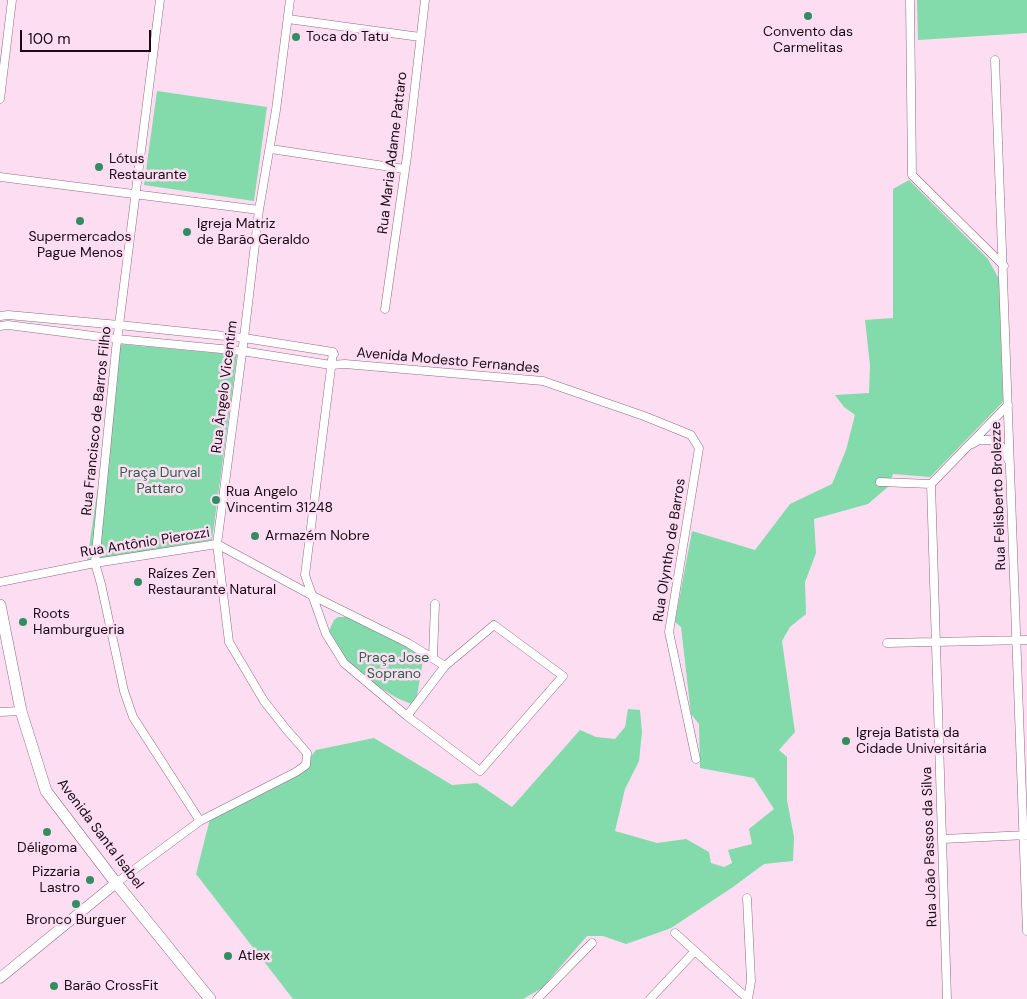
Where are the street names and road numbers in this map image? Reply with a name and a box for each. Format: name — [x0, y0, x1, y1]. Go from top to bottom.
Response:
street label: Rua Maria Adame Pattaro — [375, 71, 411, 235]
street label: Rua Ângelo Vicentim — [209, 320, 241, 454]
street label: Rua Francisco de Barros Filho — [79, 325, 115, 517]
street label: Avenida Modesto Fernandes — [356, 345, 540, 377]
street label: Rua Felisberto Brolezze — [988, 421, 1010, 571]
street label: Rua Olyntho de Barros — [650, 477, 690, 623]
street label: Rua Antônio Pierozzi — [79, 524, 211, 562]
street label: Rua João Passos da Silva — [919, 766, 941, 928]
street label: Avenida Santa Isabel — [53, 776, 147, 892]

